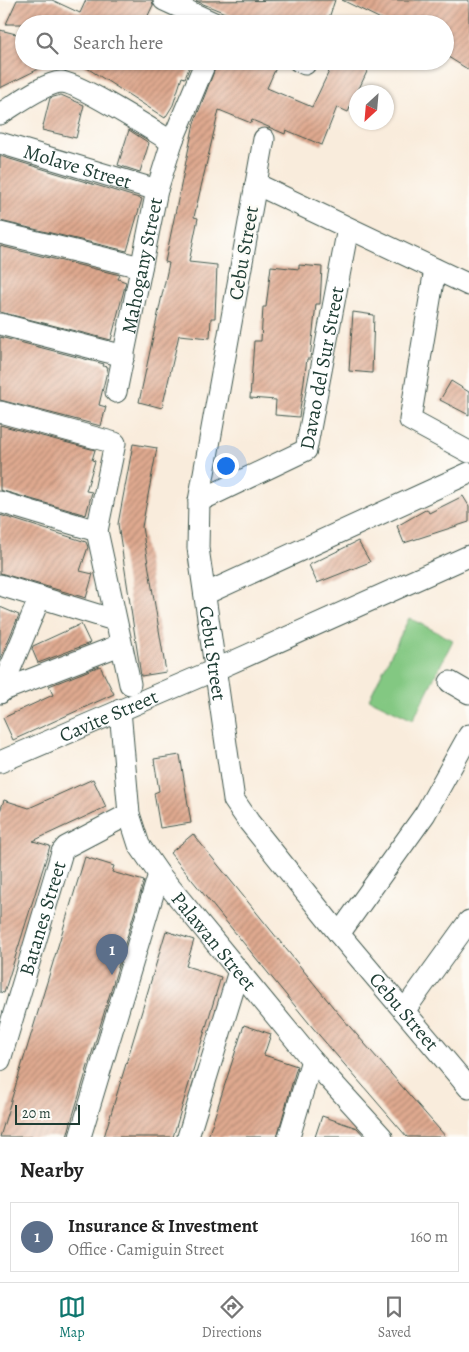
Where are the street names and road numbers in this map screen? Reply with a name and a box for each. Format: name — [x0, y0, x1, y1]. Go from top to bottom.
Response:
street label: Molave Street — [20, 138, 135, 196]
street label: Mahogany Street — [115, 195, 169, 336]
street label: Cebu Street — [222, 203, 265, 302]
street label: Davao del Sur Street — [293, 284, 351, 452]
street label: Cebu Street — [192, 604, 233, 703]
street label: Cavite Street — [55, 683, 163, 749]
street label: Batanes Street — [13, 857, 73, 979]
street label: Palawan Street — [165, 886, 263, 997]
street label: Cebu Street — [363, 967, 445, 1057]

